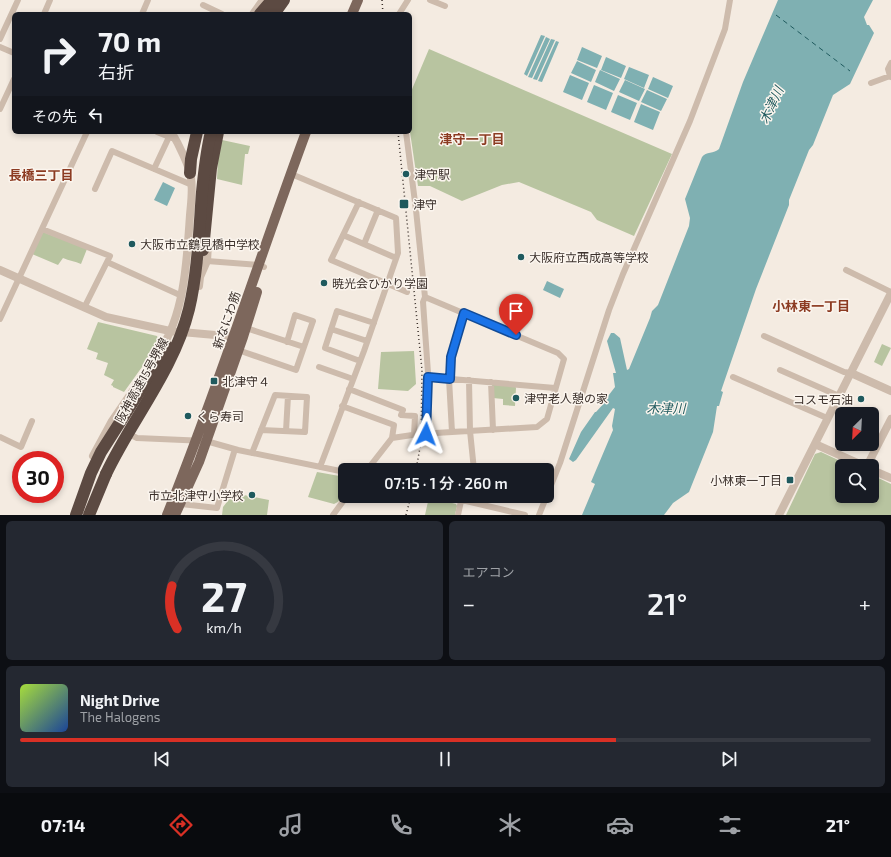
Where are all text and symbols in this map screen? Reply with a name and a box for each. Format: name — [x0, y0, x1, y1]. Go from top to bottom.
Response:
text: 70 m — [98, 24, 161, 58]
icon: right — [32, 28, 84, 80]
text: 右折 — [98, 61, 134, 83]
water label: 木津川 — [756, 82, 787, 126]
icon: left — [85, 104, 107, 126]
text: その先 — [32, 107, 77, 125]
district label: 津守一丁目 — [439, 131, 505, 147]
district label: 長橋三丁目 — [8, 167, 74, 183]
place label: 津守駅 — [414, 167, 450, 181]
marker: 津守駅 — [401, 169, 411, 179]
place label: 津守 — [413, 197, 437, 211]
marker: 津守 — [398, 198, 410, 210]
place label: 大阪市立鶴見橋中学校 — [140, 237, 260, 251]
marker: 大阪市立鶴見橋中学校 — [127, 239, 137, 249]
place label: 大阪府立西成高等学校 — [529, 250, 649, 264]
marker: 大阪府立西成高等学校 — [516, 252, 526, 262]
place label: 暁光会ひかり学園 — [332, 276, 428, 290]
marker: 暁光会ひかり学園 — [319, 278, 329, 288]
street label: 新なにわ筋 — [210, 289, 242, 351]
pin — [499, 294, 533, 335]
district label: 小林東一丁目 — [772, 298, 850, 314]
icon: arrive — [505, 300, 527, 322]
street label: 阪神高速15号堺線 — [112, 335, 170, 425]
place label: 北津守４ — [222, 374, 270, 388]
marker: 北津守４ — [209, 376, 219, 386]
place label: 津守老人憩の家 — [524, 391, 608, 405]
place label: コスモ石油 — [793, 392, 853, 406]
marker: 津守老人憩の家 — [511, 393, 521, 403]
marker: コスモ石油 — [856, 394, 866, 404]
water label: 木津川 — [646, 400, 687, 416]
north arrow — [835, 407, 879, 451]
map controls — [835, 407, 879, 503]
place label: くら寿司 — [196, 409, 244, 423]
marker: くら寿司 — [183, 411, 193, 421]
position arrow — [405, 413, 447, 455]
speed limit sign: 30 — [12, 451, 64, 503]
button: search — [835, 459, 879, 503]
place label: 小林東一丁目 — [710, 473, 782, 487]
text: 07:15 · 1 分 · 260 m — [384, 474, 508, 492]
marker: 小林東一丁目 — [785, 475, 795, 485]
place label: 市立北津守小学校 — [148, 488, 244, 502]
marker: 市立北津守小学校 — [247, 490, 257, 500]
text: エアコン — [463, 564, 515, 580]
text: 27 — [201, 569, 247, 619]
text: 21° — [647, 585, 687, 621]
text: − — [463, 590, 475, 616]
text: + — [859, 590, 871, 616]
text: km/h — [207, 618, 242, 635]
text: Night Drive — [80, 691, 160, 709]
text: The Halogens — [80, 709, 160, 725]
icon: previous — [151, 748, 173, 770]
icon: pause — [434, 748, 456, 770]
icon: next — [718, 748, 740, 770]
icon: directions — [167, 811, 195, 839]
icon: music — [277, 811, 305, 839]
icon: phone — [387, 811, 415, 839]
icon: climate — [496, 811, 524, 839]
icon: car — [606, 811, 634, 839]
icon: filters — [716, 811, 744, 839]
text: 07:14 — [41, 814, 86, 836]
text: 21° — [826, 814, 850, 836]

